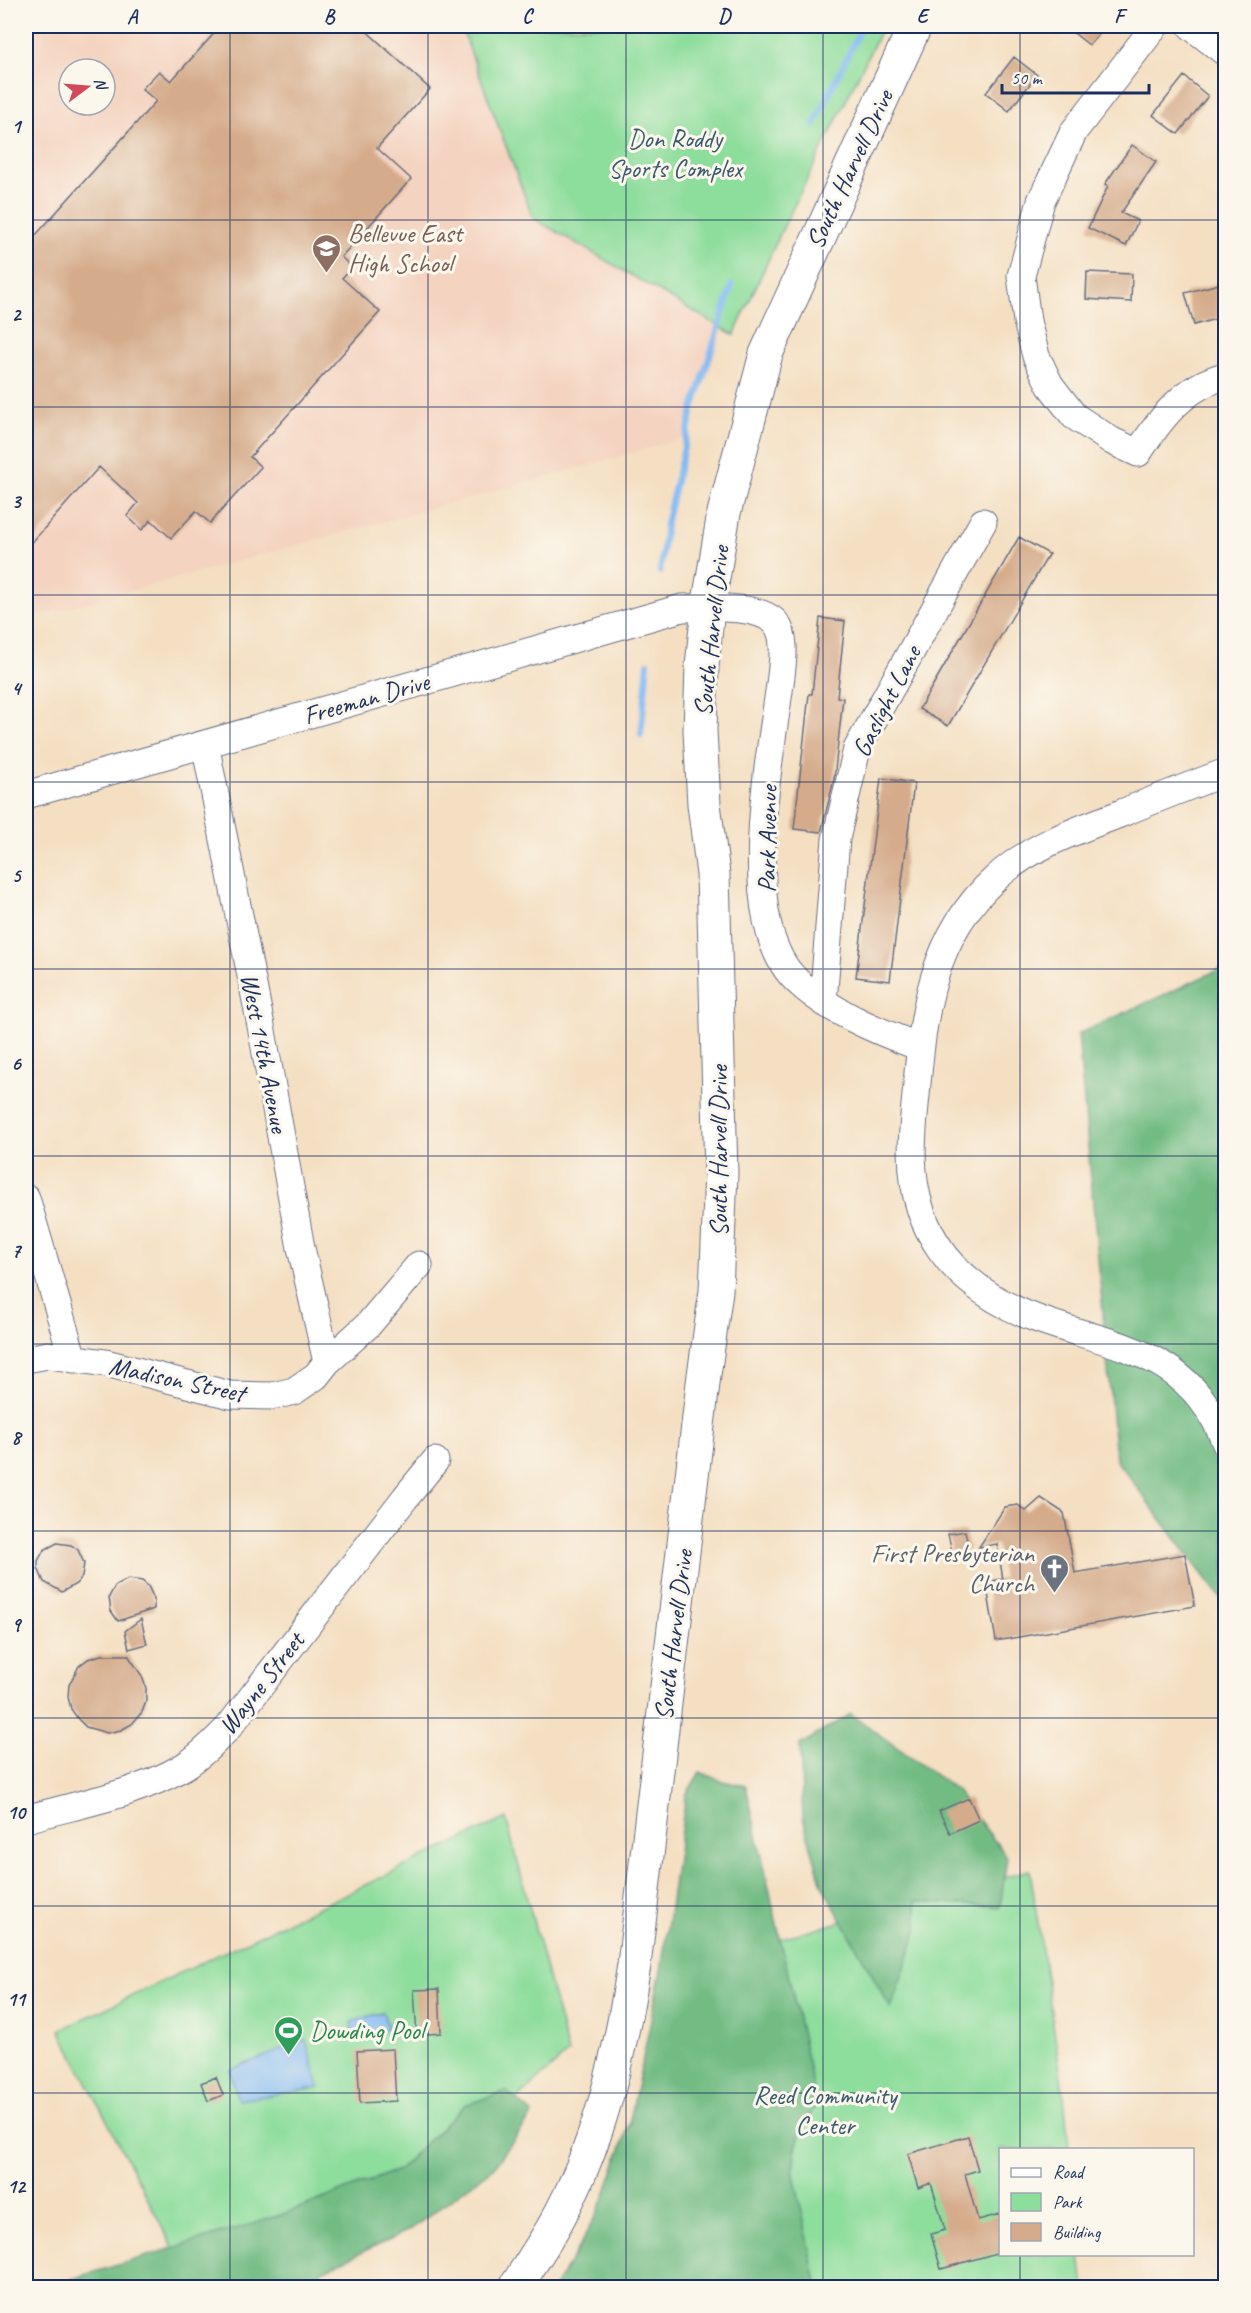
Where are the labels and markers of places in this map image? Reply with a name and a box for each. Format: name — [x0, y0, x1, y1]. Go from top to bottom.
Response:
place label: Bellevue East High School — [348, 217, 464, 280]
school or university icon: Bellevue East High School — [311, 232, 343, 274]
place label: First Presbyterian Church — [871, 1537, 1036, 1600]
church icon: First Presbyterian Church — [1039, 1552, 1071, 1594]
sports icon: Dowding Pool — [273, 2014, 305, 2056]
place label: Dowding Pool — [310, 2014, 429, 2047]

